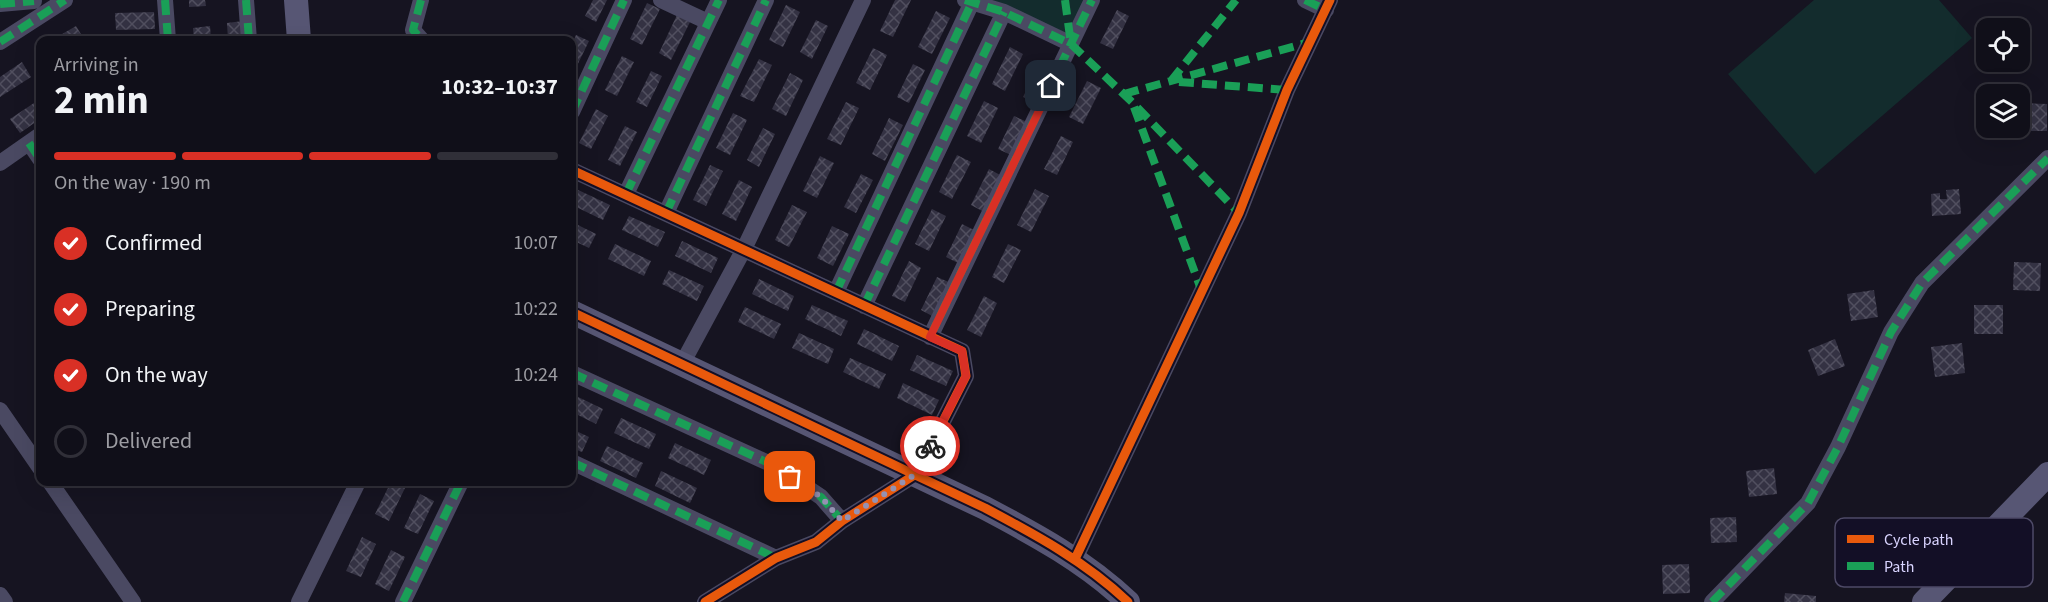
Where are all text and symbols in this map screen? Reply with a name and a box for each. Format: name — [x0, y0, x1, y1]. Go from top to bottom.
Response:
map controls — [1976, 18, 2030, 138]
button: locate — [1976, 18, 2030, 72]
text: Arriving in — [54, 51, 139, 79]
pin — [1025, 60, 1076, 111]
icon: home — [1034, 69, 1067, 102]
text: 10:32–10:37 — [441, 71, 558, 103]
text: 2 min — [54, 73, 149, 129]
button: layers — [1976, 84, 2030, 138]
text: On the way · 190 m — [54, 169, 211, 197]
icon: check — [54, 227, 87, 260]
text: Confirmed — [105, 227, 202, 259]
text: 10:07 — [513, 229, 558, 257]
icon: check — [54, 293, 87, 326]
text: Preparing — [105, 293, 195, 325]
text: 10:22 — [513, 295, 558, 323]
icon: check — [54, 359, 87, 392]
text: On the way — [105, 359, 208, 391]
text: 10:24 — [513, 361, 558, 389]
courier — [900, 416, 960, 476]
text: Delivered — [105, 425, 192, 457]
icon: bike — [914, 430, 947, 463]
pin — [764, 451, 815, 502]
icon: bag — [773, 460, 806, 493]
legend — [1835, 518, 2033, 587]
text: Cycle path — [1884, 529, 1953, 551]
text: Path — [1884, 556, 1914, 578]

